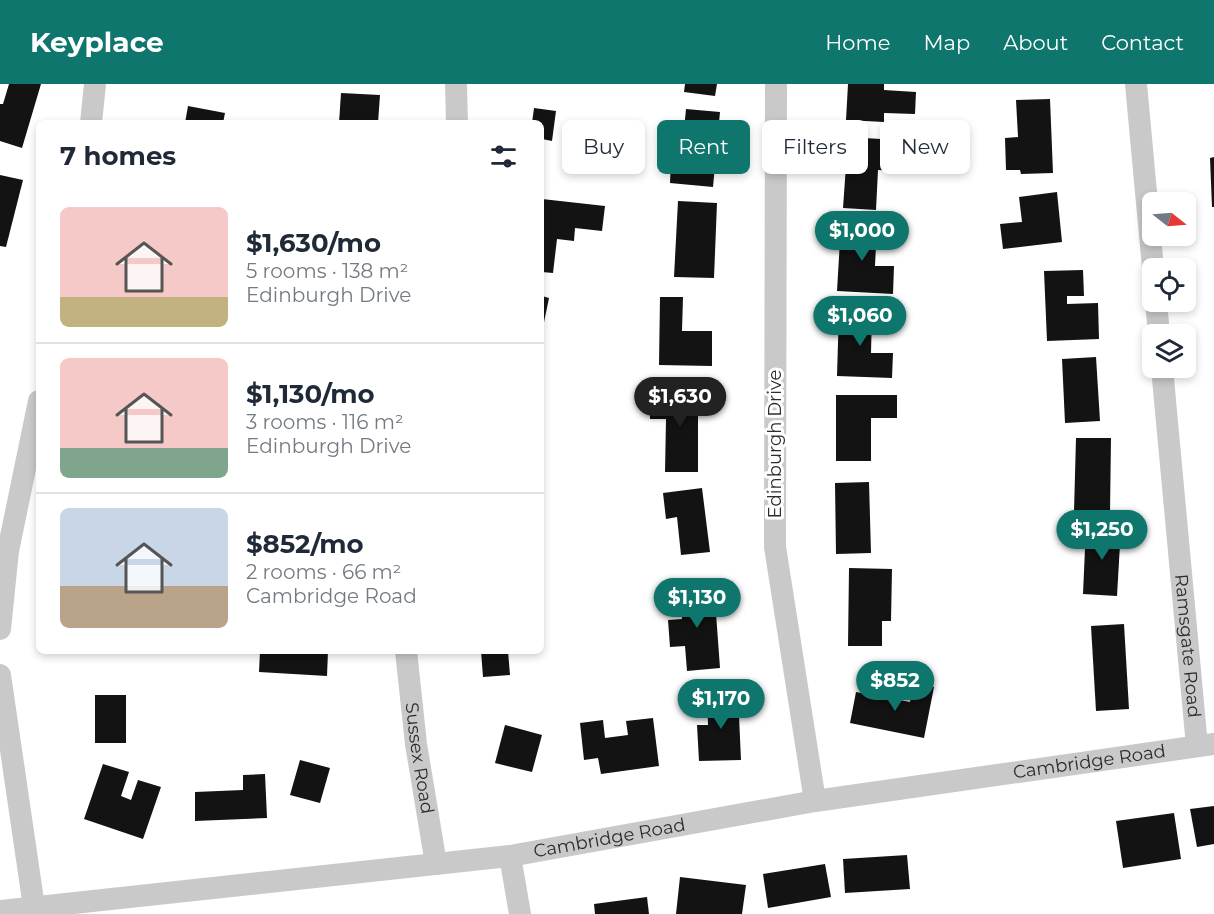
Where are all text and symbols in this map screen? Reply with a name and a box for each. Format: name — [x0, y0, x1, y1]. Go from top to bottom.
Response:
text: Keyplace — [30, 25, 164, 59]
text: Home — [825, 30, 890, 55]
text: Map — [923, 30, 970, 55]
text: About — [1003, 30, 1068, 55]
text: Contact — [1101, 30, 1184, 55]
chip: Buy — [562, 120, 645, 174]
chip: Rent — [657, 120, 750, 174]
chip: Filters — [762, 120, 868, 174]
chip: New — [880, 120, 970, 174]
text: 7 homes — [60, 140, 176, 172]
icon: filters — [487, 140, 520, 173]
north arrow — [1142, 192, 1196, 246]
map controls — [1142, 192, 1196, 378]
pin: $1,000 — [813, 211, 911, 262]
text: $1,000 — [829, 218, 895, 242]
text: $1,630/mo — [246, 227, 381, 259]
icon: home — [108, 231, 180, 303]
button: locate — [1142, 258, 1196, 312]
text: 5 rooms · 138 m² — [246, 259, 408, 283]
text: Edinburgh Drive — [246, 283, 411, 307]
pin: $1,060 — [811, 296, 909, 347]
text: $1,060 — [827, 303, 893, 327]
button: layers — [1142, 324, 1196, 378]
street label: Edinburgh Drive — [764, 369, 786, 518]
pin: $1,630 — [631, 377, 729, 428]
text: $1,130/mo — [246, 378, 375, 410]
icon: home — [108, 382, 180, 454]
text: $1,630 — [648, 384, 712, 408]
text: 3 rooms · 116 m² — [246, 410, 404, 434]
text: Edinburgh Drive — [246, 434, 411, 458]
pin: $1,250 — [1053, 510, 1151, 561]
text: $1,250 — [1070, 517, 1134, 541]
text: $852/mo — [246, 528, 364, 560]
icon: home — [108, 532, 180, 604]
text: 2 rooms · 66 m² — [246, 560, 401, 584]
street label: Ramsgate Road — [1170, 573, 1205, 719]
pin: $1,130 — [648, 578, 746, 629]
text: Cambridge Road — [246, 584, 417, 608]
text: $1,130 — [668, 585, 726, 609]
pin: $852 — [859, 661, 931, 712]
text: $852 — [870, 668, 920, 692]
pin: $1,170 — [672, 679, 770, 730]
text: $1,170 — [692, 686, 750, 710]
street label: Sussex Road — [401, 701, 439, 816]
street label: Cambridge Road — [1012, 740, 1167, 784]
street label: Cambridge Road — [532, 814, 687, 863]

